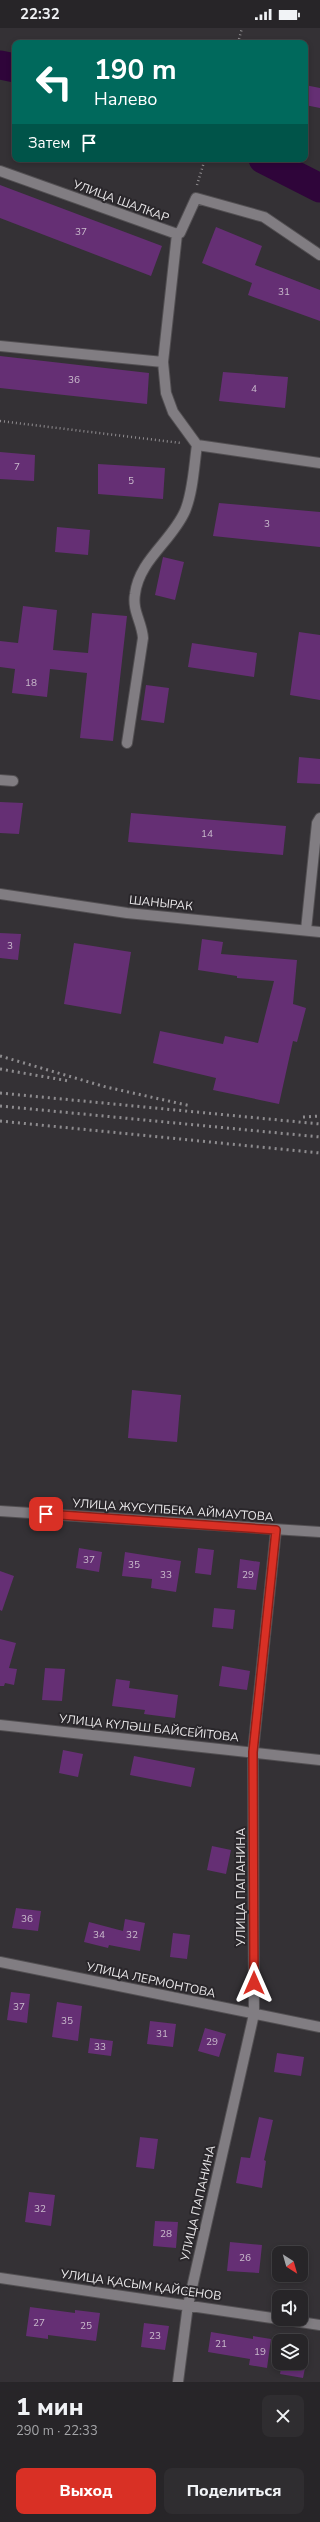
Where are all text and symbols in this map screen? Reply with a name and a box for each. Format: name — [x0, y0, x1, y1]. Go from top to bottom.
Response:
text: 22:32 — [20, 4, 60, 24]
text: 190 m — [94, 51, 177, 89]
icon: left — [28, 56, 80, 108]
text: Налево — [94, 87, 158, 111]
icon: arrive — [78, 132, 100, 154]
text: Затем — [28, 133, 70, 153]
street label: УЛИЦА ШАЛКАР — [70, 176, 172, 226]
house number: 37 — [75, 225, 87, 239]
house number: 31 — [278, 285, 290, 299]
house number: 36 — [68, 373, 80, 387]
house number: 4 — [251, 382, 257, 396]
house number: 7 — [14, 460, 20, 474]
house number: 5 — [128, 474, 134, 488]
house number: 3 — [264, 517, 270, 531]
house number: 18 — [25, 676, 37, 690]
house number: 14 — [201, 827, 213, 841]
street label: ШАНЫРАК — [128, 892, 194, 914]
house number: 3 — [7, 939, 13, 953]
street label: УЛИЦА ЖУСУПБЕКА АЙМАУТОВА — [71, 1495, 274, 1525]
pin — [29, 1497, 63, 1531]
icon: arrive — [35, 1503, 57, 1525]
house number: 37 — [83, 1553, 95, 1567]
house number: 35 — [128, 1558, 140, 1572]
house number: 33 — [160, 1568, 172, 1582]
house number: 29 — [242, 1568, 254, 1582]
street label: УЛИЦА КҮЛӘШ БАЙСЕЙІТОВА — [57, 1711, 240, 1745]
street label: УЛИЦА ПАПАНИНА — [233, 1828, 249, 1947]
house number: 36 — [21, 1912, 33, 1926]
house number: 34 — [93, 1928, 105, 1942]
house number: 32 — [126, 1928, 138, 1942]
street label: УЛИЦА ЛЕРМОНТОВА — [84, 1958, 217, 2002]
position arrow — [233, 1962, 275, 2004]
house number: 37 — [13, 2000, 25, 2014]
house number: 35 — [61, 2014, 73, 2028]
house number: 31 — [156, 2027, 168, 2041]
house number: 29 — [206, 2035, 218, 2049]
house number: 33 — [94, 2040, 106, 2054]
street label: УЛИЦА ПАПАНИНА — [177, 2143, 219, 2263]
house number: 32 — [34, 2202, 46, 2216]
house number: 28 — [160, 2227, 172, 2241]
north arrow — [272, 2246, 308, 2282]
map controls — [272, 2246, 308, 2370]
house number: 26 — [239, 2251, 251, 2265]
street label: УЛИЦА ҚАСЫМ ҚАЙСЕНОВ — [59, 2266, 222, 2304]
button: sound — [272, 2290, 308, 2326]
house number: 27 — [33, 2316, 45, 2330]
house number: 25 — [80, 2319, 92, 2333]
house number: 23 — [149, 2329, 161, 2343]
button: layers — [272, 2334, 308, 2370]
house number: 21 — [215, 2337, 227, 2351]
house number: 19 — [254, 2345, 266, 2359]
text: 1 мин — [16, 2391, 84, 2423]
button: close — [262, 2395, 304, 2437]
text: 290 m · 22:33 — [16, 2422, 98, 2440]
button: Выход — [16, 2468, 156, 2514]
button: Поделиться — [164, 2468, 304, 2514]

